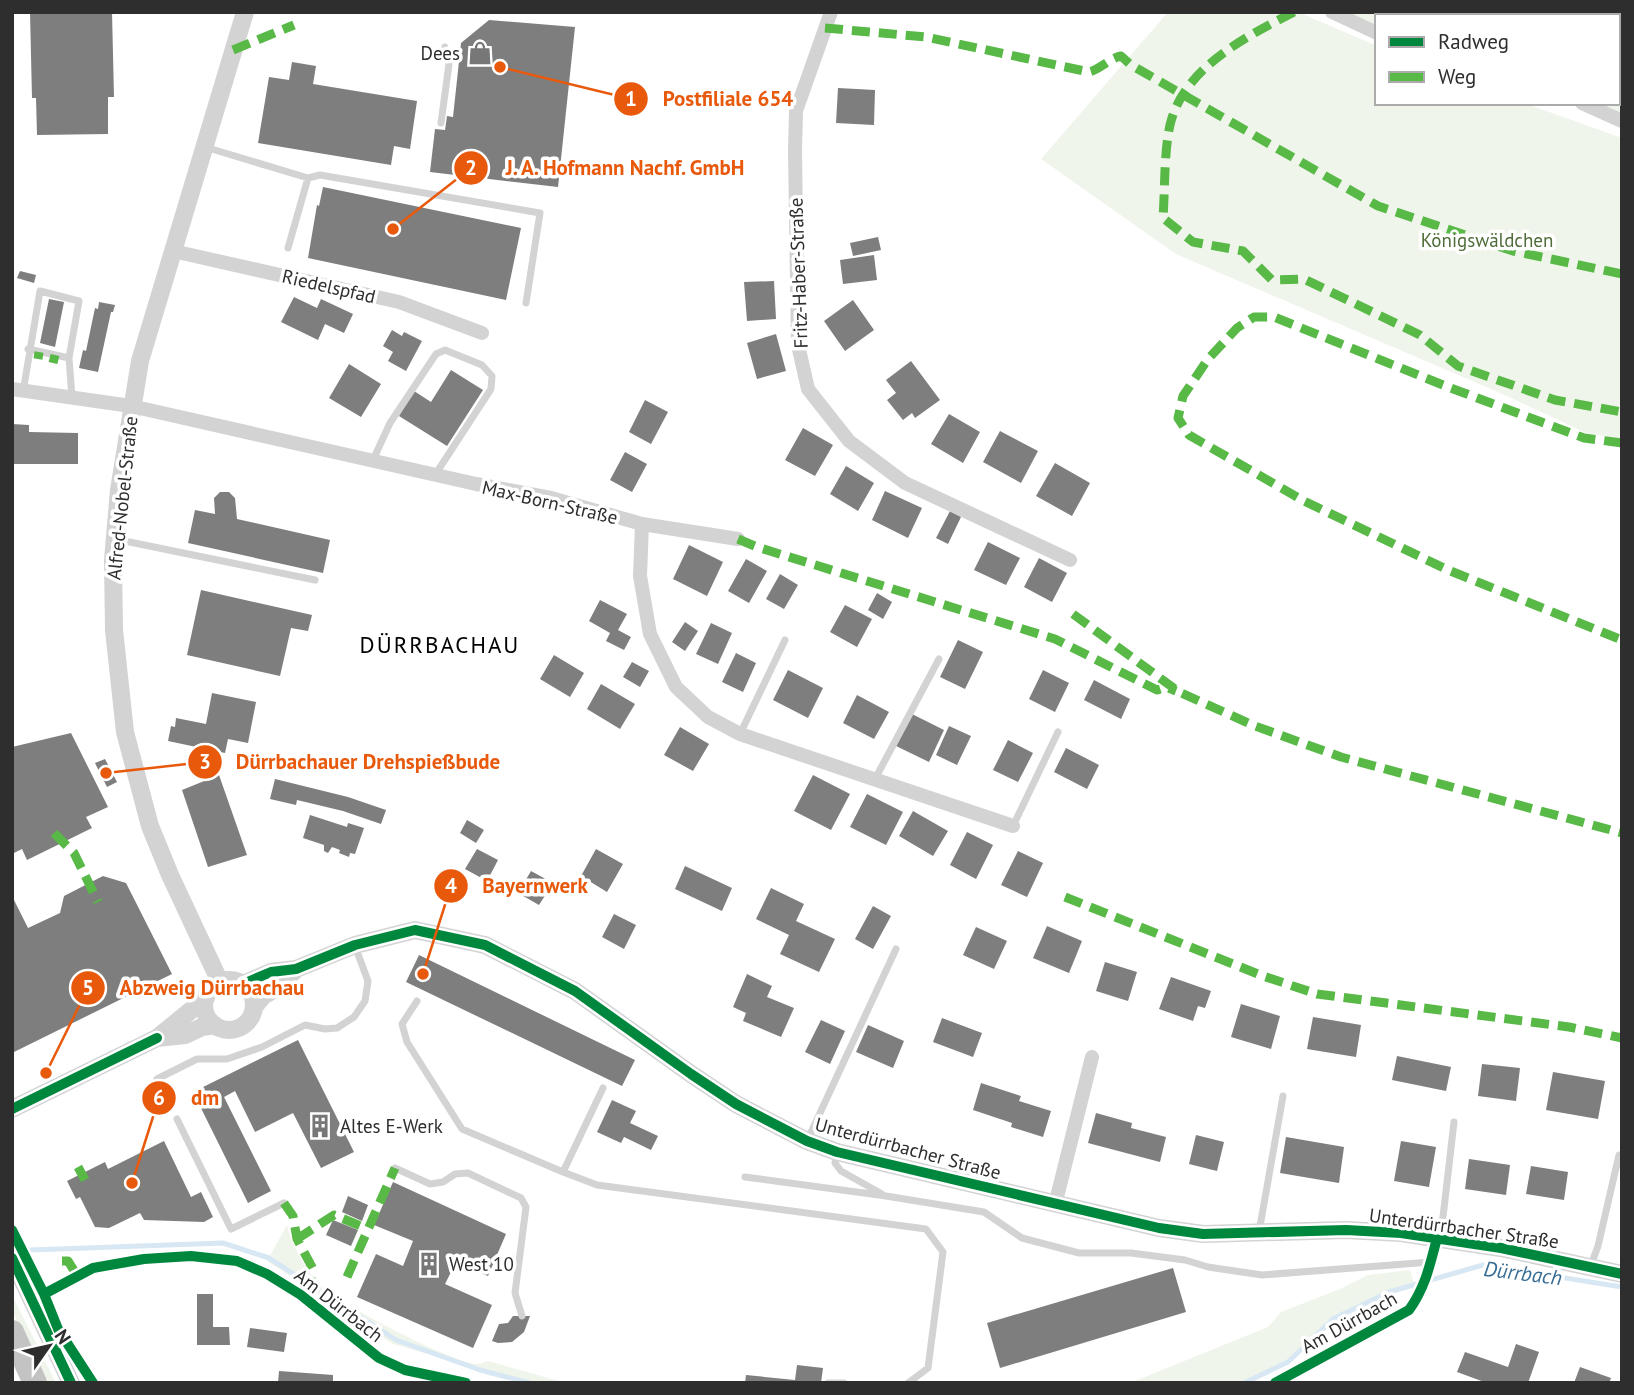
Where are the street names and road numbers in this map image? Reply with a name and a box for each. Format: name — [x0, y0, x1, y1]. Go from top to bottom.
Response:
street label: Fritz-Haber-Straße — [783, 197, 813, 349]
street label: Riedelspfad — [280, 264, 378, 308]
street label: Alfred-Nobel-Straße — [101, 415, 143, 581]
street label: Max-Born-Straße — [480, 475, 620, 529]
street label: Unterdürrbacher Straße — [812, 1112, 1004, 1184]
street label: Unterdürrbacher Straße — [1367, 1203, 1561, 1253]
street label: Am Dürrbach — [290, 1263, 388, 1347]
street label: Am Dürrbach — [1297, 1286, 1401, 1358]

